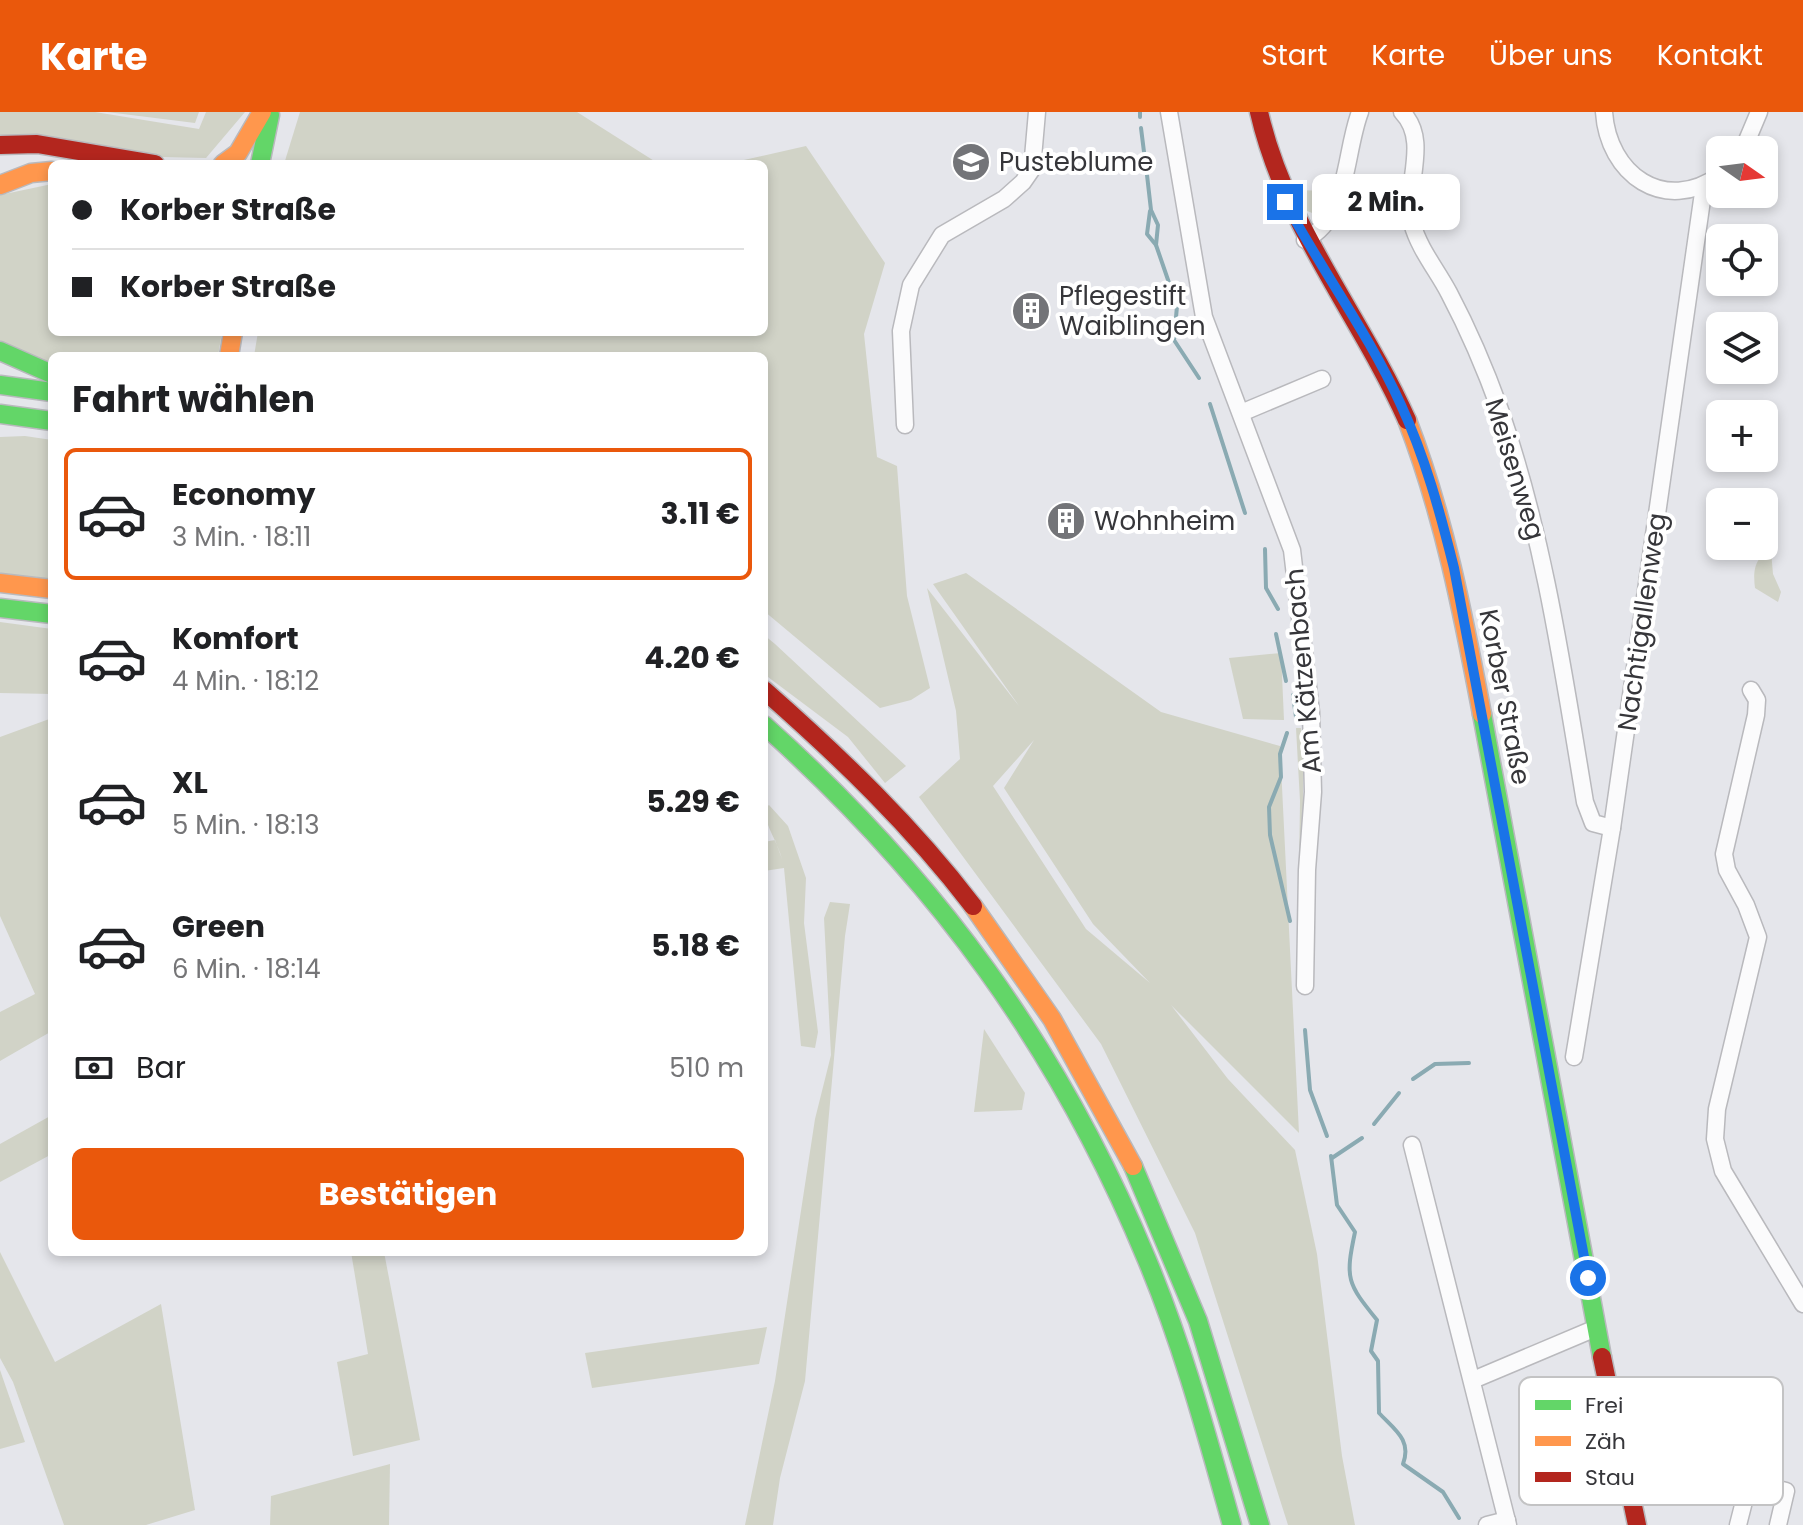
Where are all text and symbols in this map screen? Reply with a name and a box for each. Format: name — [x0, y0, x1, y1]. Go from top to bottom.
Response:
text: Karte — [40, 30, 147, 83]
text: Start — [1261, 36, 1327, 75]
text: Karte — [1371, 36, 1445, 75]
text: Über uns — [1489, 36, 1613, 75]
text: Kontakt — [1657, 36, 1763, 75]
north arrow — [1706, 136, 1778, 208]
map controls — [1706, 136, 1778, 560]
school or university icon: Pusteblume — [950, 141, 992, 183]
place label: Pusteblume — [999, 144, 1153, 180]
callout: 2 Min. — [1313, 174, 1461, 230]
route end — [1267, 184, 1303, 220]
text: 2 Min. — [1348, 184, 1424, 220]
text: Korber Straße — [120, 188, 336, 231]
button: locate — [1706, 224, 1778, 296]
text: Korber Straße — [120, 265, 336, 308]
place label: Pflegestift Waiblingen — [1059, 278, 1206, 344]
building icon: Pflegestift Waiblingen — [1010, 290, 1052, 332]
button: layers — [1706, 312, 1778, 384]
text: Fahrt wählen — [72, 374, 315, 425]
street label: Meisenweg — [1476, 394, 1554, 544]
button: + — [1706, 400, 1778, 472]
text: Economy — [172, 473, 316, 516]
icon: car — [76, 478, 148, 550]
button: − — [1706, 488, 1778, 560]
text: 3.11 € — [661, 492, 740, 535]
building icon: Wohnheim — [1045, 500, 1087, 542]
place label: Wohnheim — [1094, 503, 1235, 539]
street label: Nachtigallenweg — [1609, 511, 1675, 733]
text: 3 Min. · 18:11 — [172, 519, 311, 555]
street label: Am Kätzenbach — [1276, 567, 1330, 775]
street label: Korber Straße — [1470, 606, 1540, 788]
text: Komfort — [172, 617, 299, 660]
icon: car — [76, 622, 148, 694]
text: 4.20 € — [644, 636, 740, 679]
text: 4 Min. · 18:12 — [172, 663, 319, 699]
text: XL — [172, 761, 208, 804]
icon: car — [76, 766, 148, 838]
text: 5.29 € — [646, 780, 740, 823]
text: 5 Min. · 18:13 — [172, 807, 319, 843]
text: Green — [172, 905, 265, 948]
icon: car — [76, 910, 148, 982]
text: 5.18 € — [651, 924, 740, 967]
text: 6 Min. · 18:14 — [172, 951, 321, 987]
icon: cash — [72, 1046, 116, 1090]
text: Bar — [136, 1046, 186, 1089]
text: 510 m — [669, 1050, 744, 1086]
button: Bestätigen — [72, 1148, 744, 1240]
route start — [1570, 1260, 1606, 1296]
legend — [1519, 1377, 1783, 1505]
text: Frei — [1585, 1390, 1623, 1421]
text: Zäh — [1585, 1426, 1626, 1457]
text: Stau — [1585, 1462, 1635, 1493]

